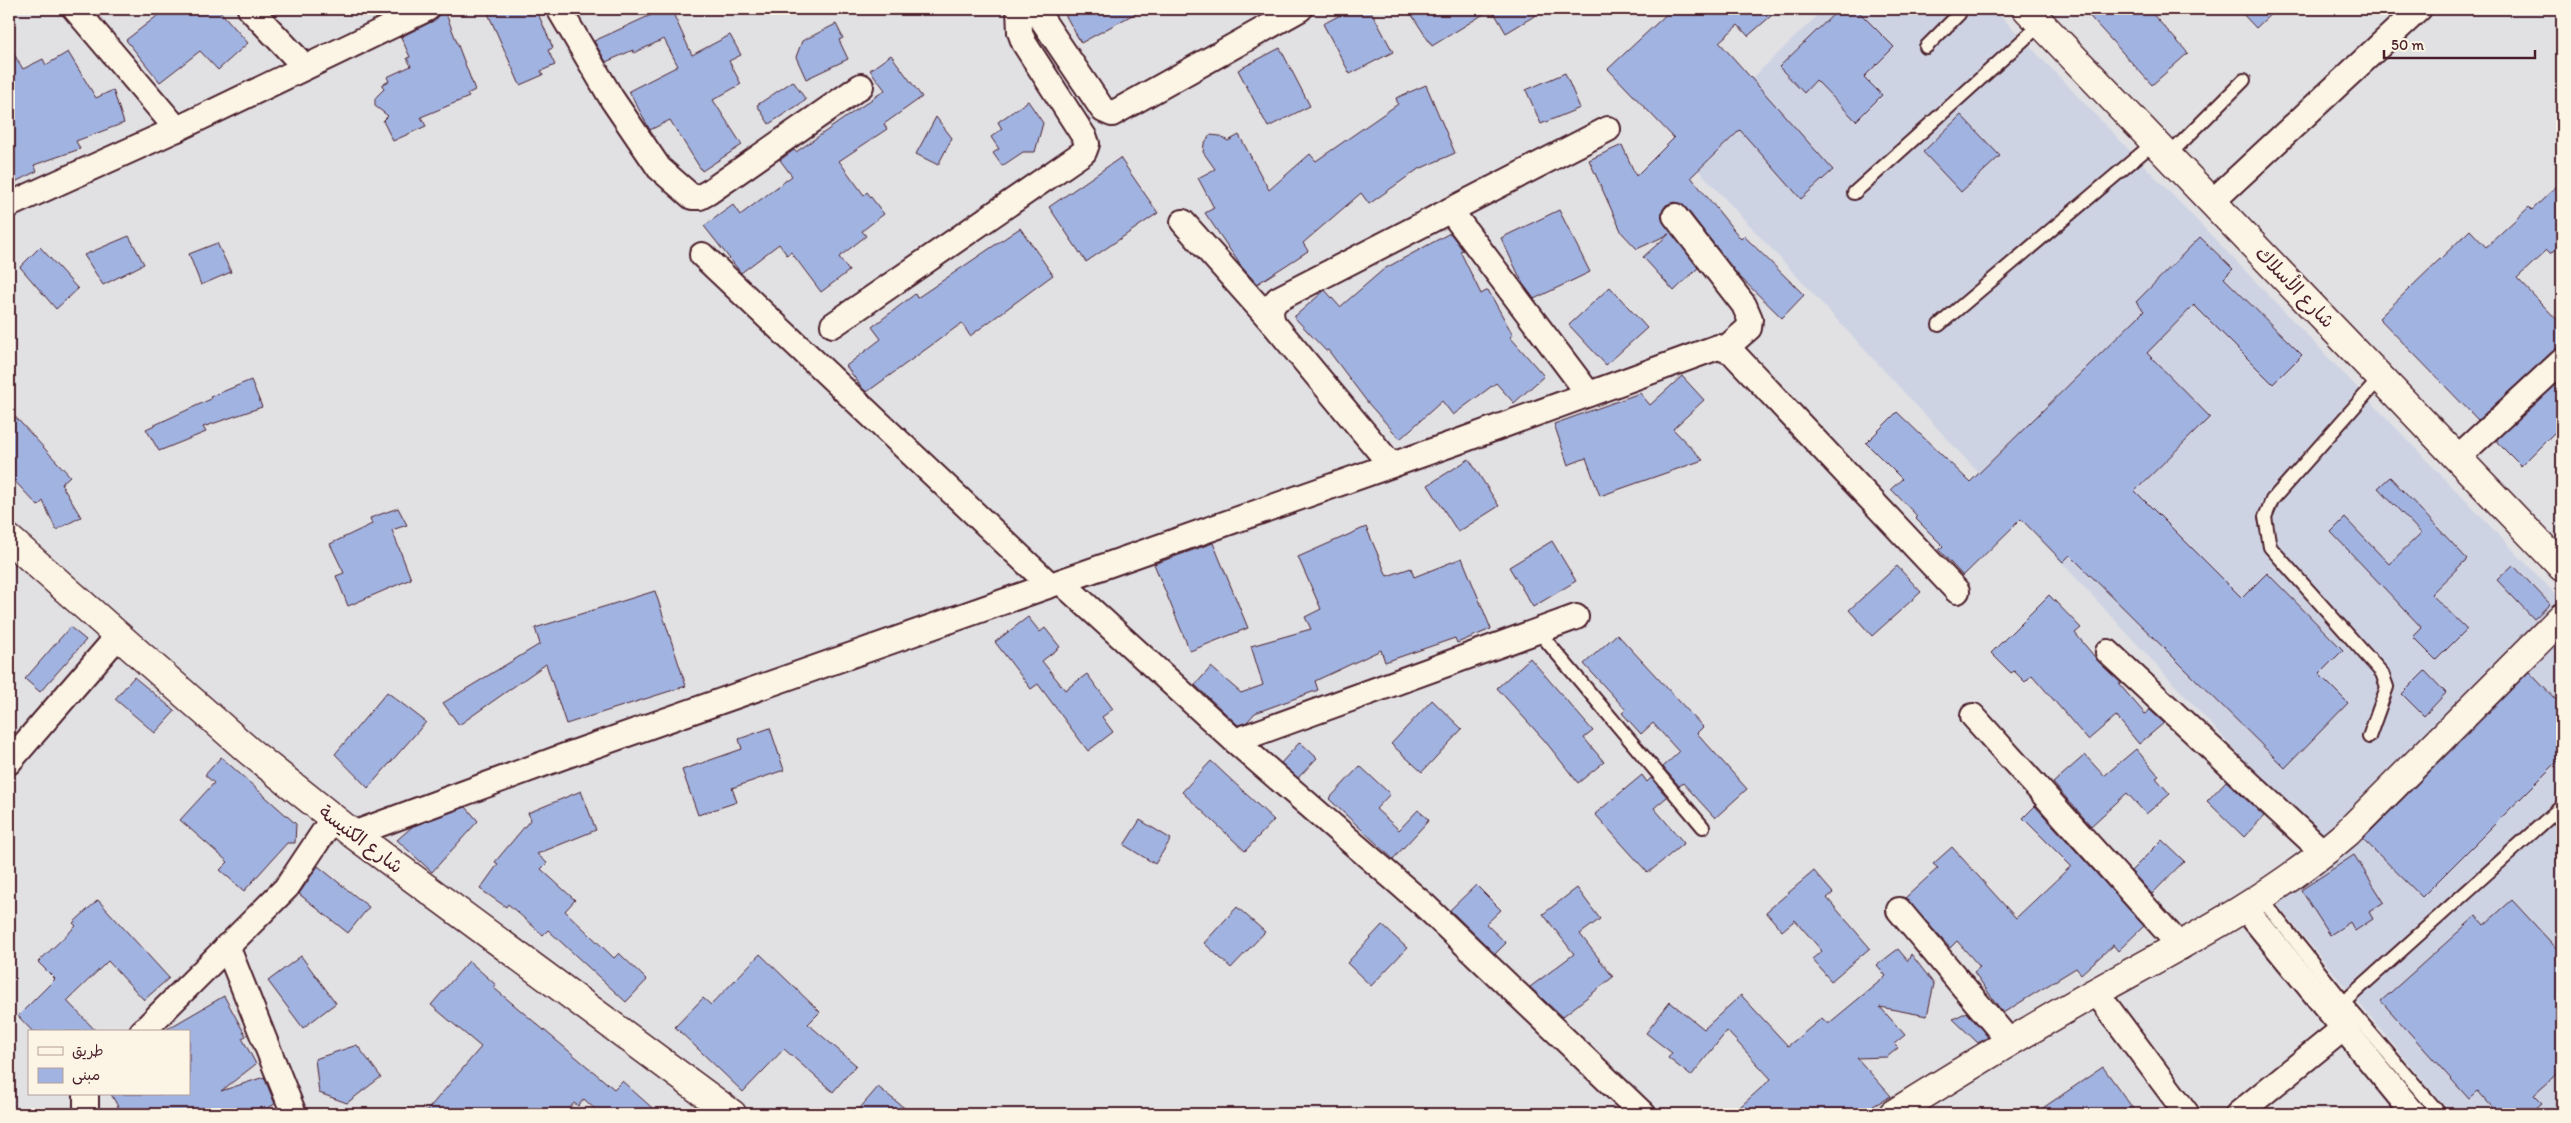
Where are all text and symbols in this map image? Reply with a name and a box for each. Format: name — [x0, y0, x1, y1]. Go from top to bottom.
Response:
scale bar — [2384, 28, 2535, 60]
text: 50 m — [2391, 36, 2424, 54]
street label: شارع الأسلاك — [2249, 241, 2340, 334]
street label: شارع الكنيسة — [313, 800, 408, 880]
legend — [28, 1030, 190, 1096]
text: طريق — [72, 1042, 104, 1060]
text: مبنى — [72, 1066, 100, 1085]

